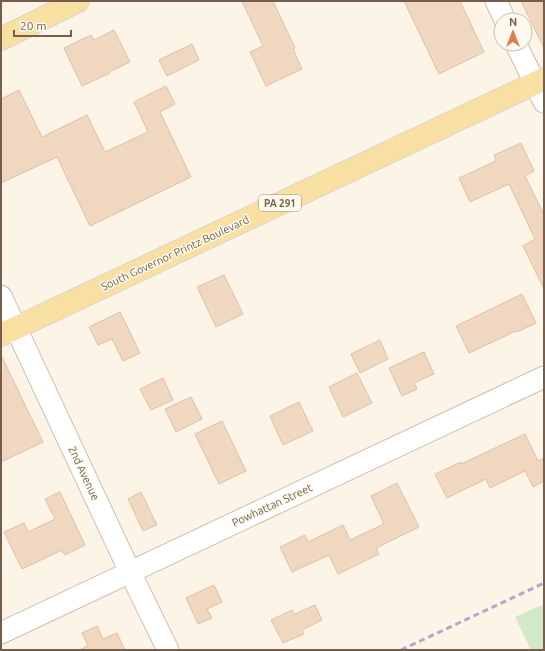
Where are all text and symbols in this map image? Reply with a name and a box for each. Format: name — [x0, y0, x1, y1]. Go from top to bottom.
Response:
scale bar — [14, 12, 71, 38]
north arrow — [493, 12, 533, 52]
text: N — [509, 16, 517, 28]
text: 20 m — [20, 19, 47, 32]
road number: PA 291 — [259, 195, 301, 211]
street label: South Governor Printz Boulevard — [99, 213, 251, 293]
street label: 2nd Avenue — [66, 444, 102, 502]
street label: Powhattan Street — [230, 481, 315, 529]

